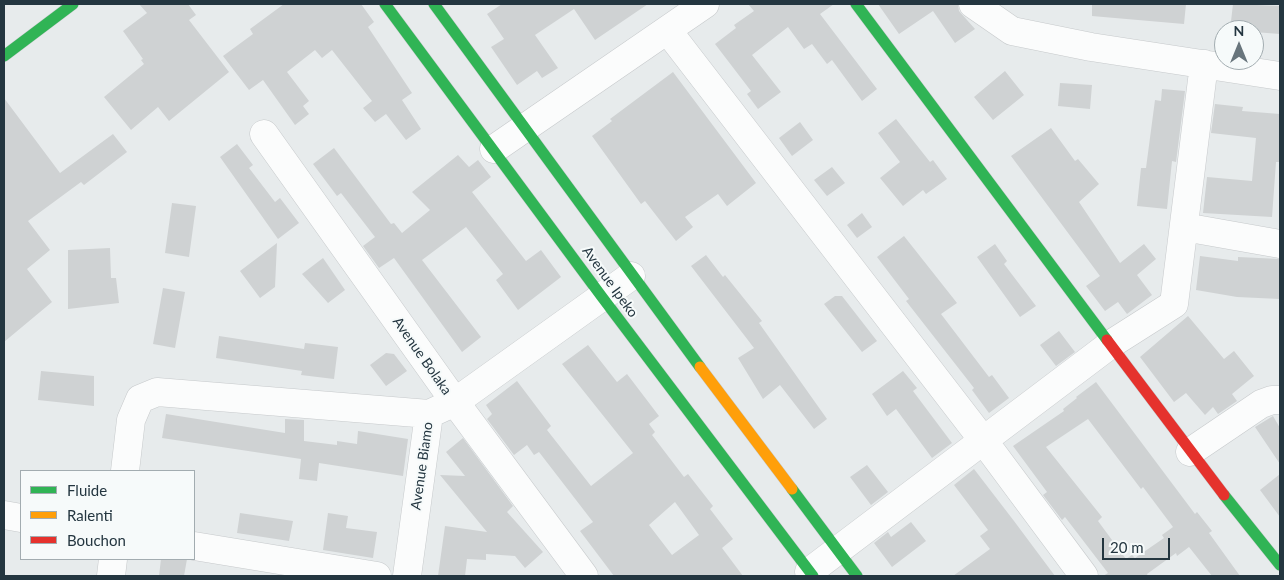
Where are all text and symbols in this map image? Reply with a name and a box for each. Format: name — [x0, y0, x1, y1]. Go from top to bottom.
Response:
north arrow — [1214, 20, 1264, 70]
text: N — [1234, 22, 1244, 39]
street label: Avenue Ipeko — [579, 243, 641, 321]
street label: Avenue Bolaka — [389, 314, 455, 398]
street label: Avenue Biamo — [408, 421, 436, 511]
legend — [20, 470, 195, 560]
text: Fluide — [67, 481, 107, 499]
text: Ralenti — [67, 506, 113, 524]
scale bar — [1104, 528, 1172, 560]
text: Bouchon — [67, 531, 126, 549]
text: 20 m — [1110, 538, 1144, 556]

